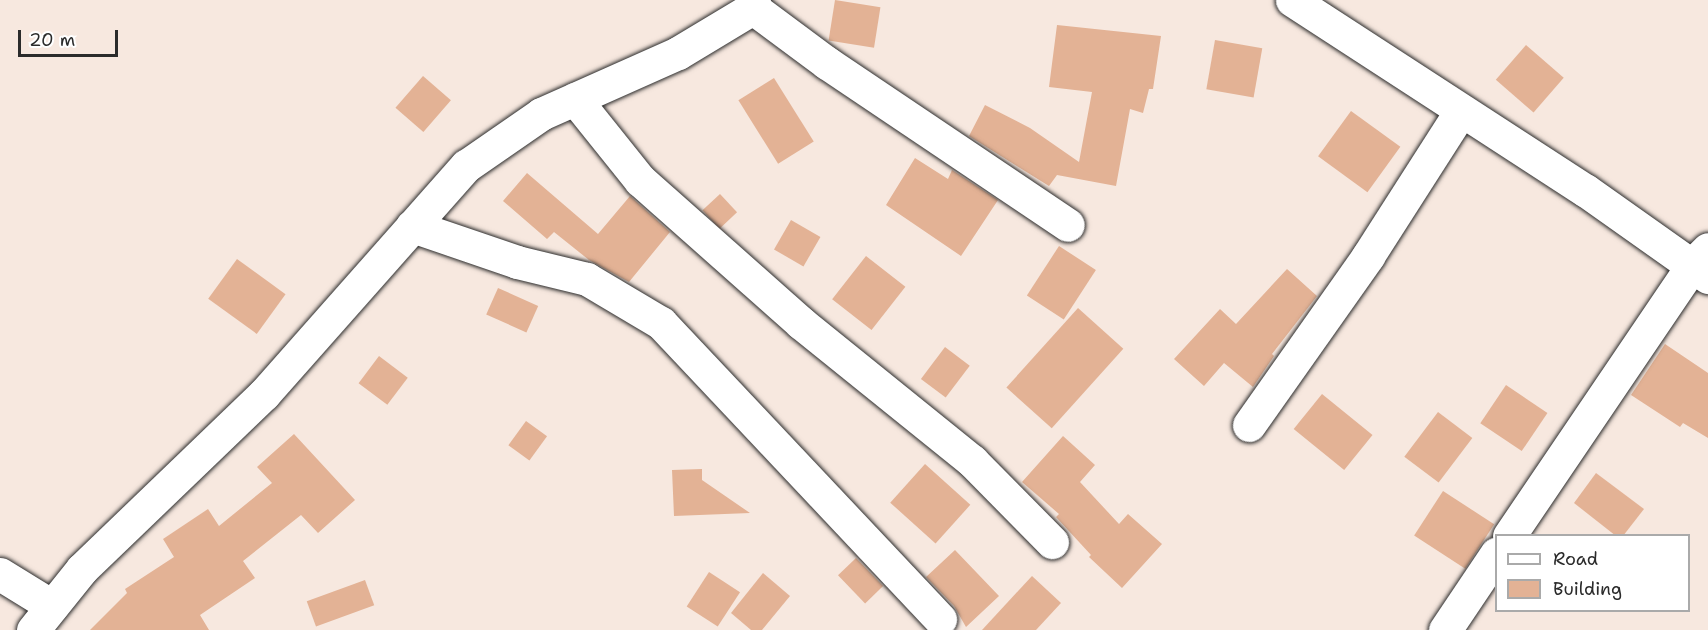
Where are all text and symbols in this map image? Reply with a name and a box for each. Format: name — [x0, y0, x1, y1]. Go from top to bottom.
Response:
scale bar — [21, 18, 122, 56]
text: 20 m — [29, 28, 75, 52]
legend — [1495, 534, 1690, 612]
text: Road — [1553, 547, 1598, 571]
text: Building — [1553, 577, 1622, 601]

